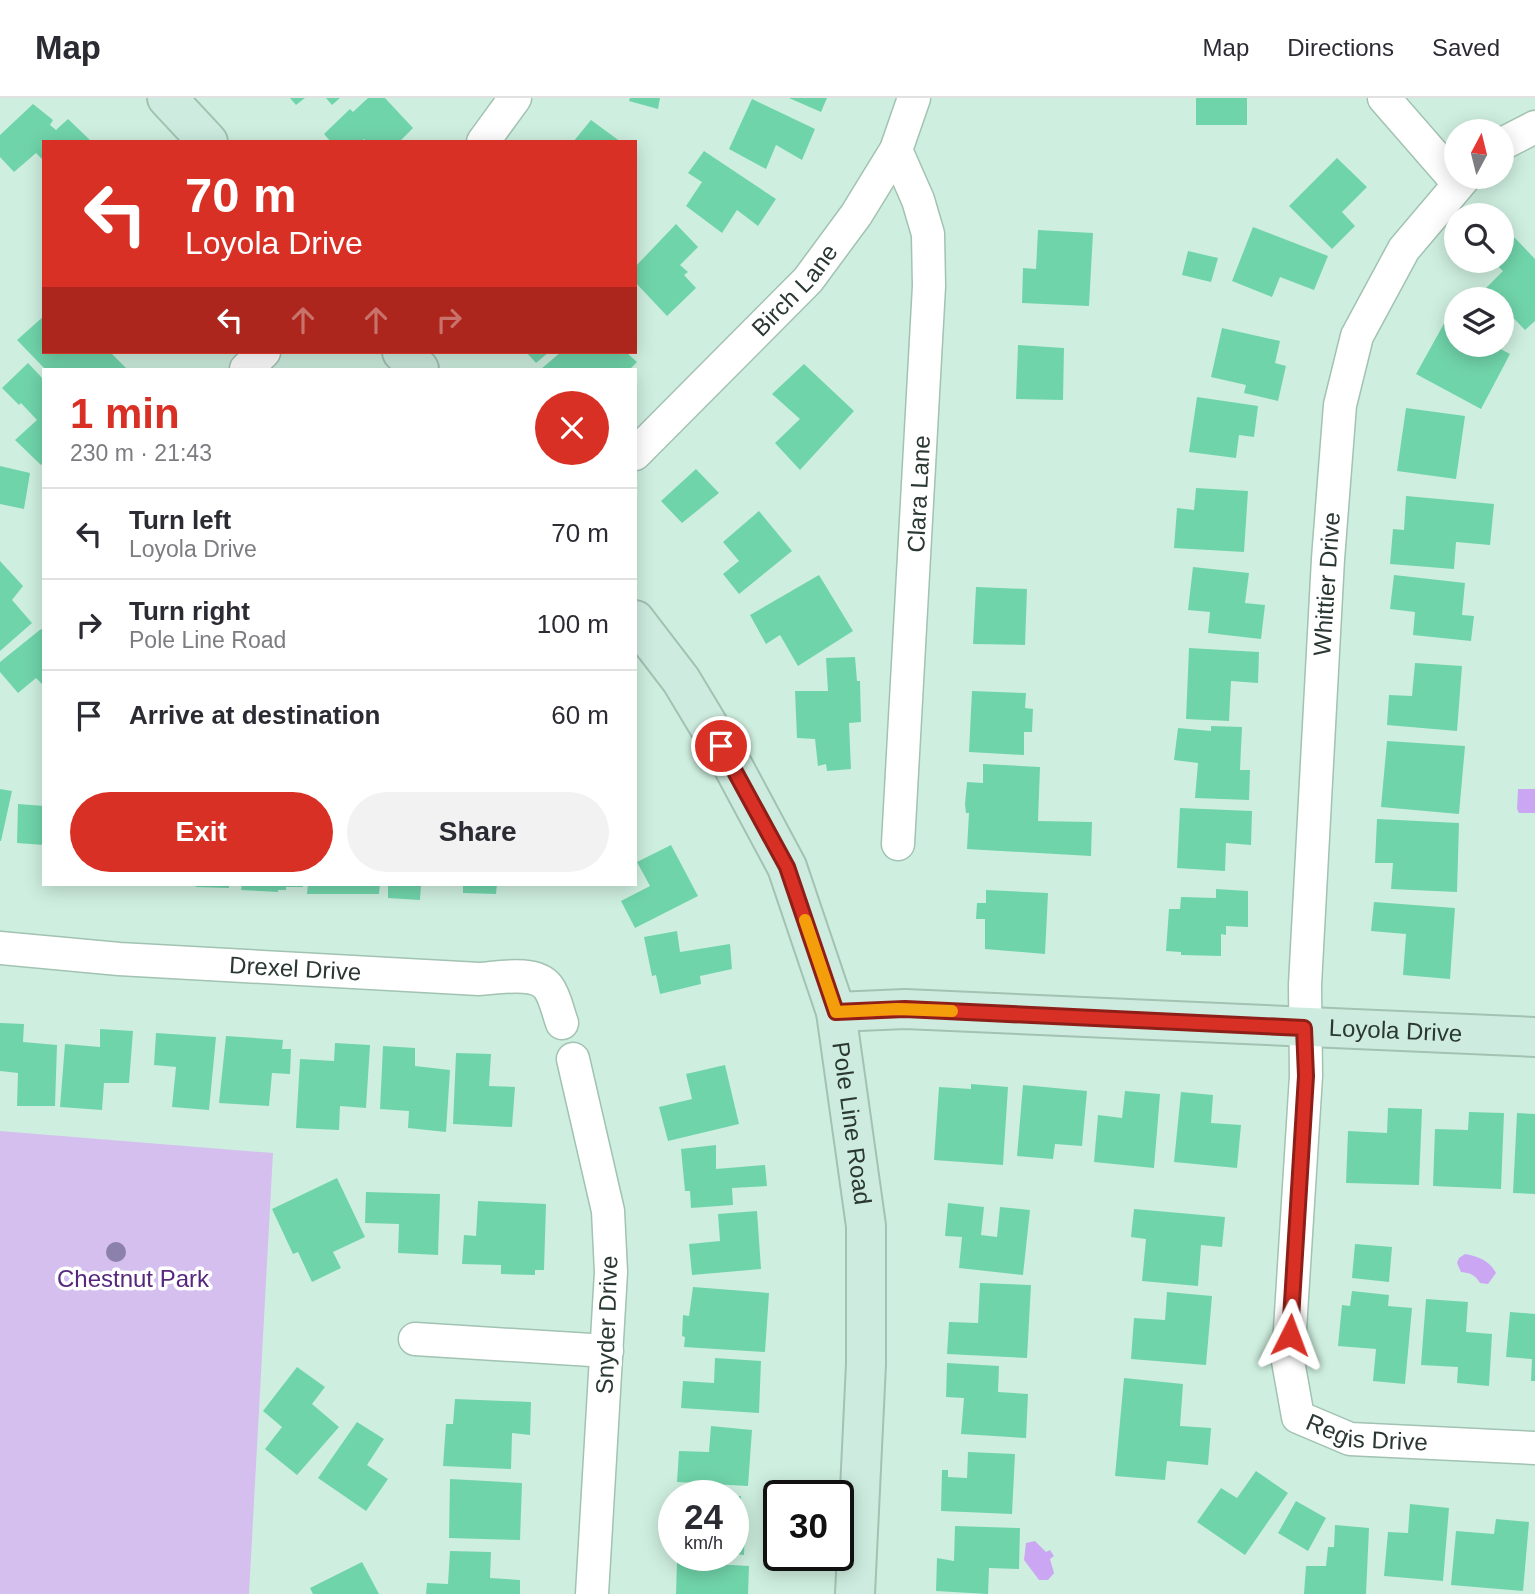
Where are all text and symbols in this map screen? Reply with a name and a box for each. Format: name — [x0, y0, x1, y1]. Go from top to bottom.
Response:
text: Map — [35, 29, 101, 66]
text: Map — [1203, 34, 1249, 61]
text: Directions — [1287, 34, 1394, 61]
text: Saved — [1432, 34, 1500, 61]
north arrow — [1444, 119, 1514, 189]
map controls — [1444, 119, 1514, 357]
icon: left — [70, 168, 161, 259]
text: 70 m — [185, 168, 297, 222]
button: search — [1444, 203, 1514, 273]
text: Loyola Drive — [185, 225, 363, 261]
street label: Birch Lane — [746, 239, 843, 341]
button: layers — [1444, 287, 1514, 357]
icon: left — [211, 301, 249, 339]
icon: ahead — [284, 301, 322, 339]
icon: ahead — [357, 301, 395, 339]
icon: right — [430, 301, 468, 339]
text: 1 min — [70, 390, 180, 437]
button: close — [535, 391, 609, 465]
street label: Clara Lane — [902, 435, 935, 553]
text: 230 m · 21:43 — [70, 440, 212, 466]
text: Turn left — [129, 505, 231, 535]
street label: Whittier Drive — [1308, 511, 1345, 657]
icon: left — [70, 515, 108, 553]
text: 70 m — [551, 518, 609, 548]
text: Loyola Drive — [129, 536, 257, 562]
text: Turn right — [129, 596, 250, 626]
icon: right — [70, 606, 108, 644]
text: 100 m — [537, 609, 609, 639]
text: Pole Line Road — [129, 627, 286, 653]
icon: arrive — [70, 697, 108, 735]
text: Arrive at destination — [129, 700, 380, 730]
text: 60 m — [551, 700, 609, 730]
pin — [691, 716, 751, 776]
icon: arrive — [702, 727, 740, 765]
button: Exit — [70, 792, 333, 872]
button: Share — [347, 792, 609, 872]
street label: Drexel Drive — [229, 951, 362, 985]
street label: Loyola Drive — [1328, 1014, 1463, 1047]
street label: Pole Line Road — [827, 1040, 877, 1206]
street label: Snyder Drive — [591, 1255, 622, 1395]
park label: Chestnut Park — [57, 1265, 210, 1292]
position arrow — [1253, 1298, 1327, 1372]
street label: Regis Drive — [1302, 1408, 1428, 1456]
speed limit sign: 30 — [763, 1480, 854, 1571]
text: 24 — [684, 1497, 723, 1536]
text: km/h — [684, 1533, 723, 1553]

